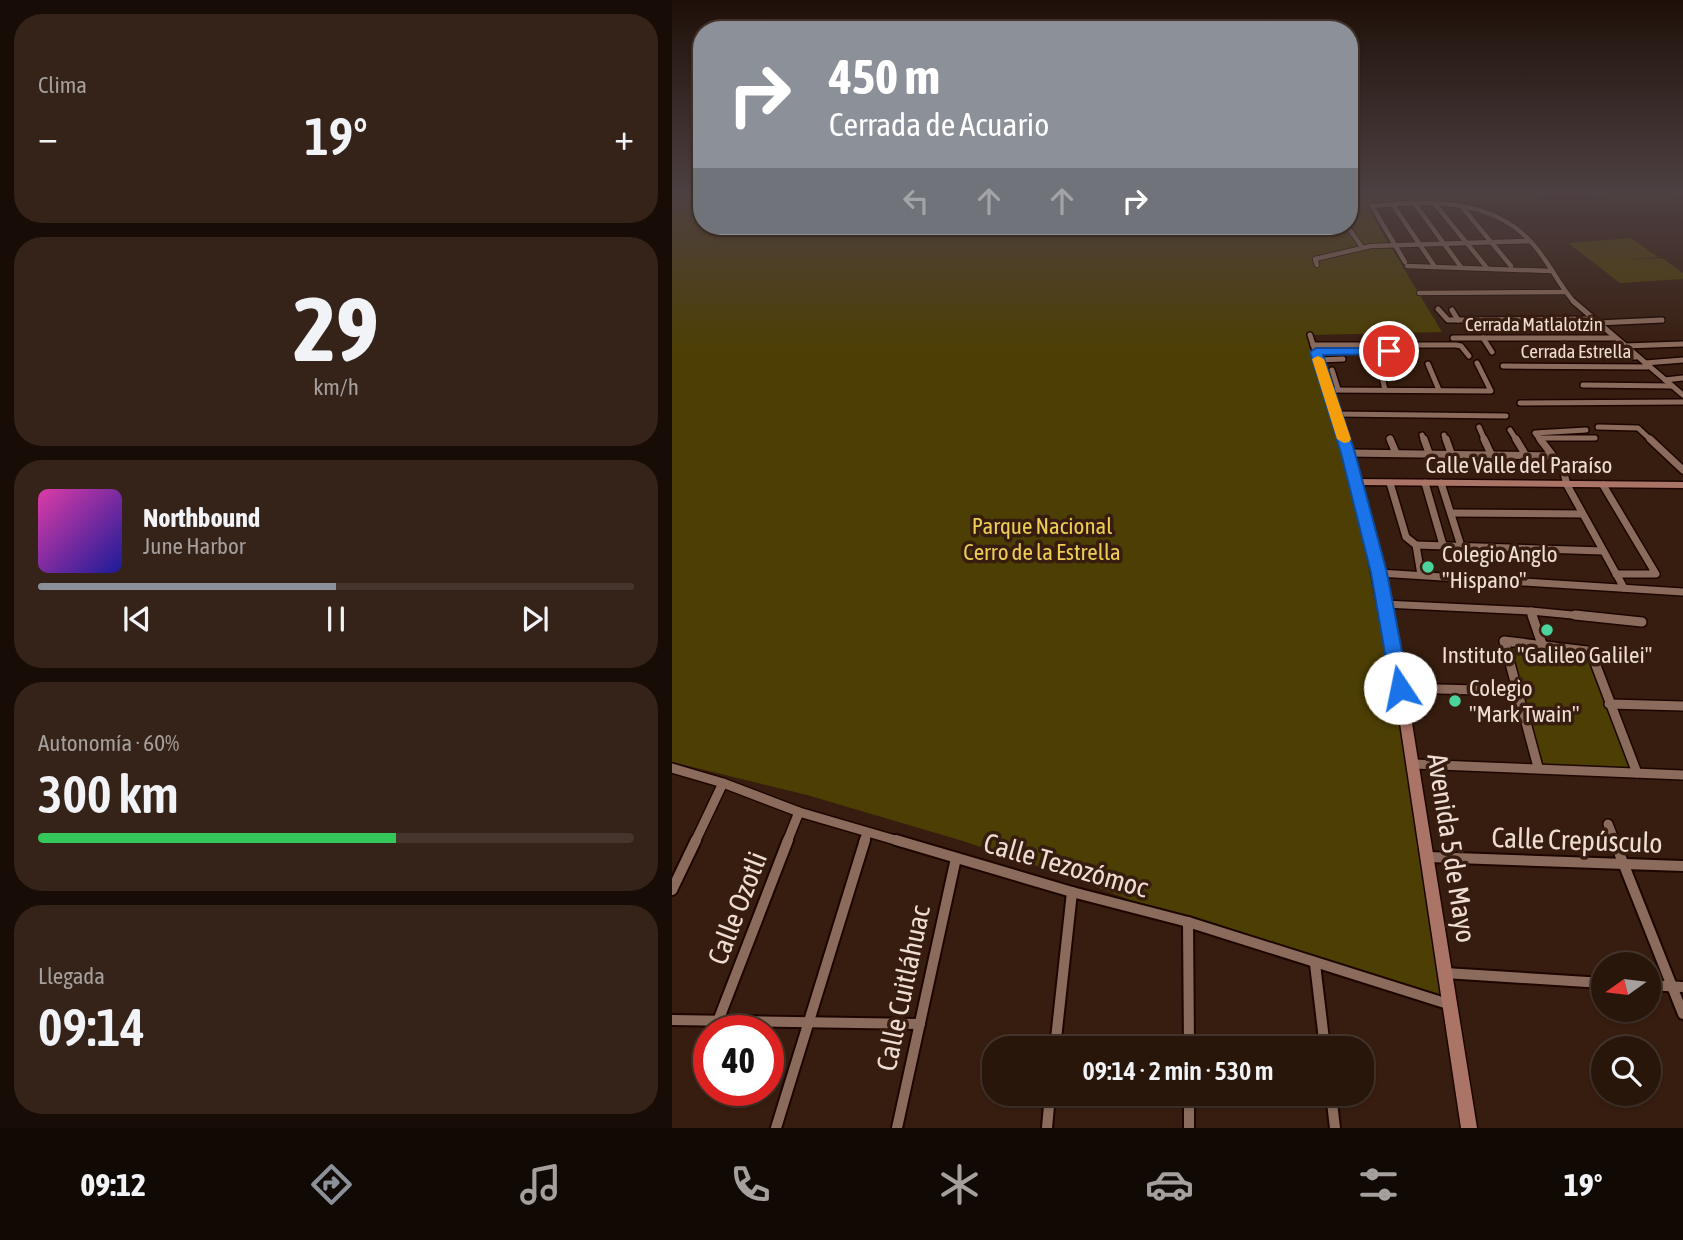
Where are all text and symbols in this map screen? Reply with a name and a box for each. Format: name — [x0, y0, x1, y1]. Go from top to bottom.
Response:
text: 450 m — [829, 48, 940, 104]
icon: right — [714, 49, 805, 140]
text: Clima — [38, 72, 87, 98]
text: 19° — [304, 106, 368, 166]
text: Cerrada de Acuario — [829, 106, 1049, 143]
text: − — [38, 115, 58, 158]
text: + — [614, 115, 634, 158]
icon: left — [897, 182, 935, 220]
icon: ahead — [970, 182, 1008, 220]
icon: ahead — [1043, 182, 1081, 220]
icon: right — [1116, 182, 1154, 220]
text: 29 — [293, 276, 379, 380]
street label: Cerrada Matlalotzin — [1465, 313, 1603, 335]
pin — [1359, 321, 1419, 381]
icon: arrive — [1370, 332, 1408, 370]
street label: Cerrada Estrella — [1521, 340, 1631, 362]
text: km/h — [313, 374, 359, 400]
street label: Calle Valle del Paraíso — [1426, 452, 1612, 478]
text: Northbound — [143, 503, 260, 533]
park label: Parque Nacional Cerro de la Estrella — [963, 513, 1121, 565]
text: June Harbor — [143, 533, 246, 559]
place label: Colegio Anglo "Hispano" — [1442, 541, 1558, 593]
marker: Colegio Anglo "Hispano" — [1420, 559, 1436, 575]
icon: previous — [118, 600, 156, 638]
icon: pause — [317, 600, 355, 638]
icon: next — [516, 600, 554, 638]
marker: Instituto "Galileo Galilei" — [1539, 622, 1555, 638]
place label: Instituto "Galileo Galilei" — [1442, 642, 1652, 668]
position arrow — [1363, 651, 1437, 725]
place label: Colegio "Mark Twain" — [1469, 675, 1580, 727]
marker: Colegio "Mark Twain" — [1447, 693, 1463, 709]
text: Autonomía · 60% — [38, 730, 179, 756]
street label: Avenida 5 de Mayo — [1421, 751, 1483, 945]
text: 300 km — [38, 764, 179, 824]
street label: Calle Crepúsculo — [1491, 821, 1663, 859]
street label: Calle Tezozómoc — [980, 826, 1152, 904]
street label: Calle Ozotli — [701, 847, 773, 969]
street label: Calle Cuitláhuac — [870, 902, 936, 1074]
north arrow — [1591, 952, 1661, 1022]
map controls — [1591, 952, 1661, 1106]
text: Llegada — [38, 963, 105, 989]
text: 09:14 — [38, 997, 145, 1057]
speed limit sign: 40 — [693, 1015, 784, 1106]
button: search — [1591, 1036, 1661, 1106]
text: 09:14 · 2 min · 530 m — [1083, 1056, 1273, 1086]
icon: directions — [307, 1160, 356, 1209]
icon: music — [516, 1160, 565, 1209]
icon: phone — [726, 1160, 775, 1209]
icon: climate — [935, 1160, 984, 1209]
icon: car — [1145, 1160, 1194, 1209]
icon: filters — [1354, 1160, 1403, 1209]
text: 09:12 — [80, 1166, 146, 1203]
text: 19° — [1564, 1166, 1603, 1203]

